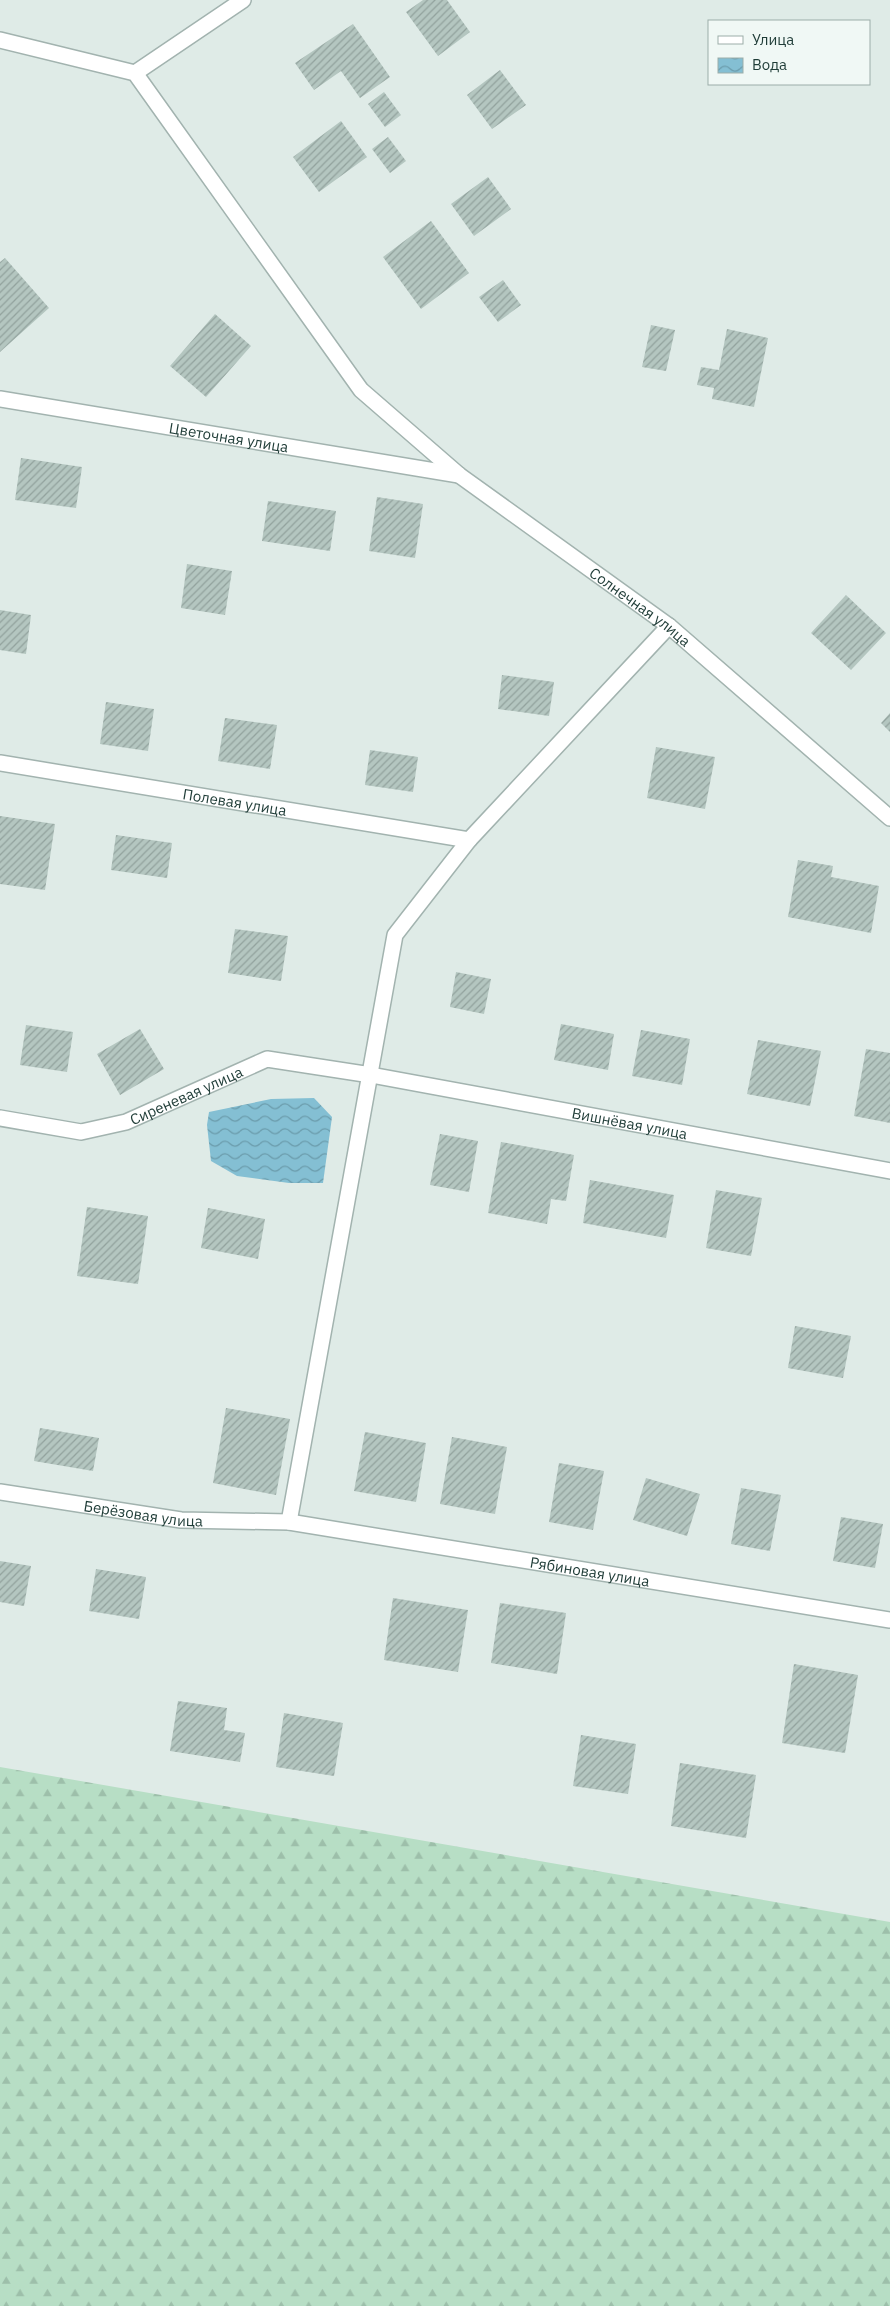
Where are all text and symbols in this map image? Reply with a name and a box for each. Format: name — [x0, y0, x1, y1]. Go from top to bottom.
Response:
legend — [708, 20, 870, 85]
text: Улица — [752, 30, 794, 49]
text: Вода — [752, 55, 787, 74]
street label: Цветочная улица — [168, 418, 290, 456]
street label: Солнечная улица — [586, 563, 695, 650]
street label: Полевая улица — [182, 784, 288, 819]
street label: Сиреневая улица — [127, 1062, 245, 1129]
street label: Вишнёвая улица — [570, 1103, 689, 1143]
street label: Берёзовая улица — [82, 1496, 203, 1530]
street label: Рябиновая улица — [529, 1552, 651, 1590]

